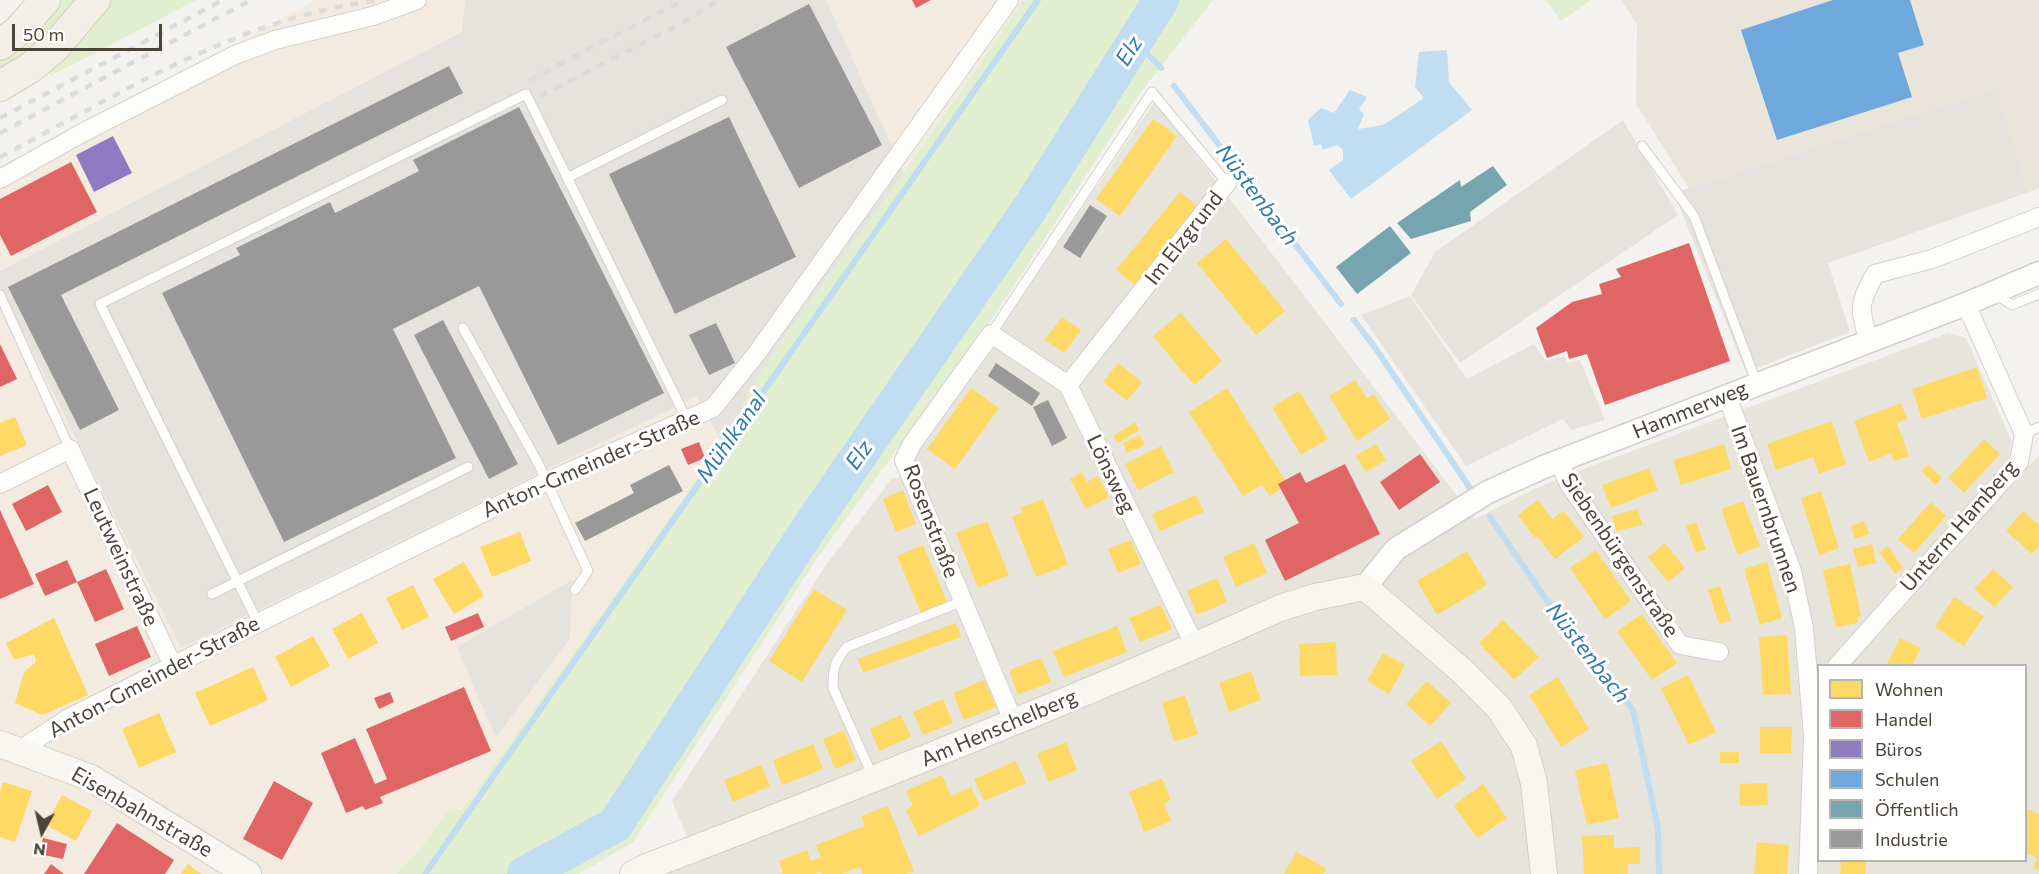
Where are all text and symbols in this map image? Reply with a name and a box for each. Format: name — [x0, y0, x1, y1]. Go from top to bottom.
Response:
scale bar — [15, 12, 165, 50]
text: 50 m — [23, 23, 64, 45]
water label: Elz — [1110, 31, 1148, 71]
water label: Nüstenbach — [1210, 139, 1304, 251]
street label: Im Elzgrund — [1140, 186, 1228, 290]
street label: Hammerweg — [1629, 376, 1751, 444]
water label: Mühlkanal — [690, 387, 772, 487]
street label: Anton-Gmeinder-Straße — [479, 405, 703, 523]
street label: Im Bauernbrunnen — [1725, 422, 1807, 596]
street label: Lönsweg — [1081, 430, 1141, 518]
water label: Elz — [840, 435, 878, 475]
street label: Unterm Hamberg — [1895, 455, 2023, 597]
street label: Rosenstraße — [898, 461, 964, 581]
street label: Siebenbürgenstraße — [1556, 468, 1684, 642]
street label: Leutweinstraße — [78, 484, 164, 630]
water label: Nüstenbach — [1541, 598, 1635, 708]
street label: Anton-Gmeinder-Straße — [44, 611, 264, 743]
legend — [1817, 664, 2027, 862]
text: Wohnen — [1875, 678, 1943, 700]
street label: Am Henschelberg — [917, 684, 1081, 772]
text: Handel — [1875, 708, 1933, 730]
text: Büros — [1875, 738, 1922, 760]
street label: Eisenbahnstraße — [67, 761, 217, 863]
text: Schulen — [1875, 768, 1939, 790]
text: Öffentlich — [1875, 798, 1959, 820]
north arrow — [12, 802, 72, 862]
text: Industrie — [1875, 828, 1948, 850]
text: N — [32, 840, 47, 861]

